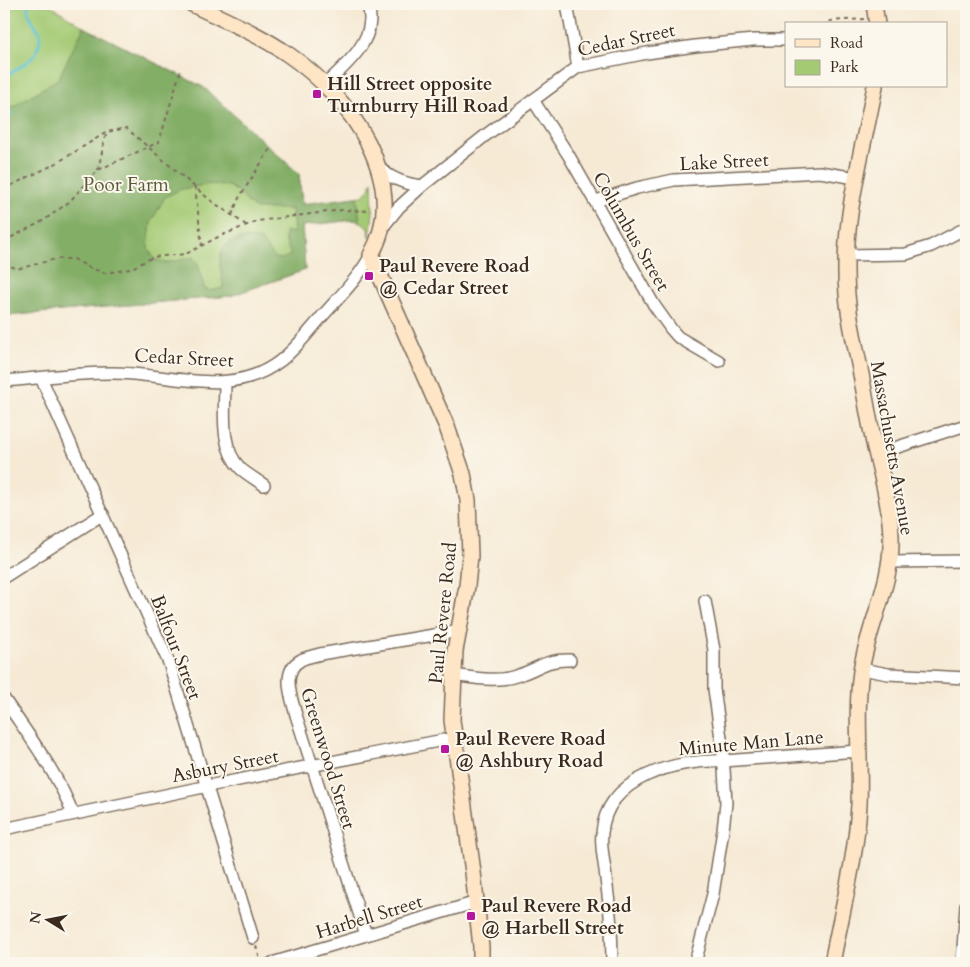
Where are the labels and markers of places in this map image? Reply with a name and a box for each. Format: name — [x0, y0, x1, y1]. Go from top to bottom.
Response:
place label: Hill Street opposite Turnburry Hill Road — [327, 71, 508, 119]
marker: Hill Street opposite Turnburry Hill Road — [311, 88, 323, 100]
place label: Paul Revere Road @ Cedar Street — [379, 253, 530, 301]
marker: Paul Revere Road @ Cedar Street — [363, 270, 375, 282]
place label: Paul Revere Road @ Ashbury Road — [455, 726, 606, 774]
marker: Paul Revere Road @ Ashbury Road — [439, 743, 451, 755]
place label: Paul Revere Road @ Harbell Street — [481, 893, 632, 941]
marker: Paul Revere Road @ Harbell Street — [465, 910, 477, 922]

